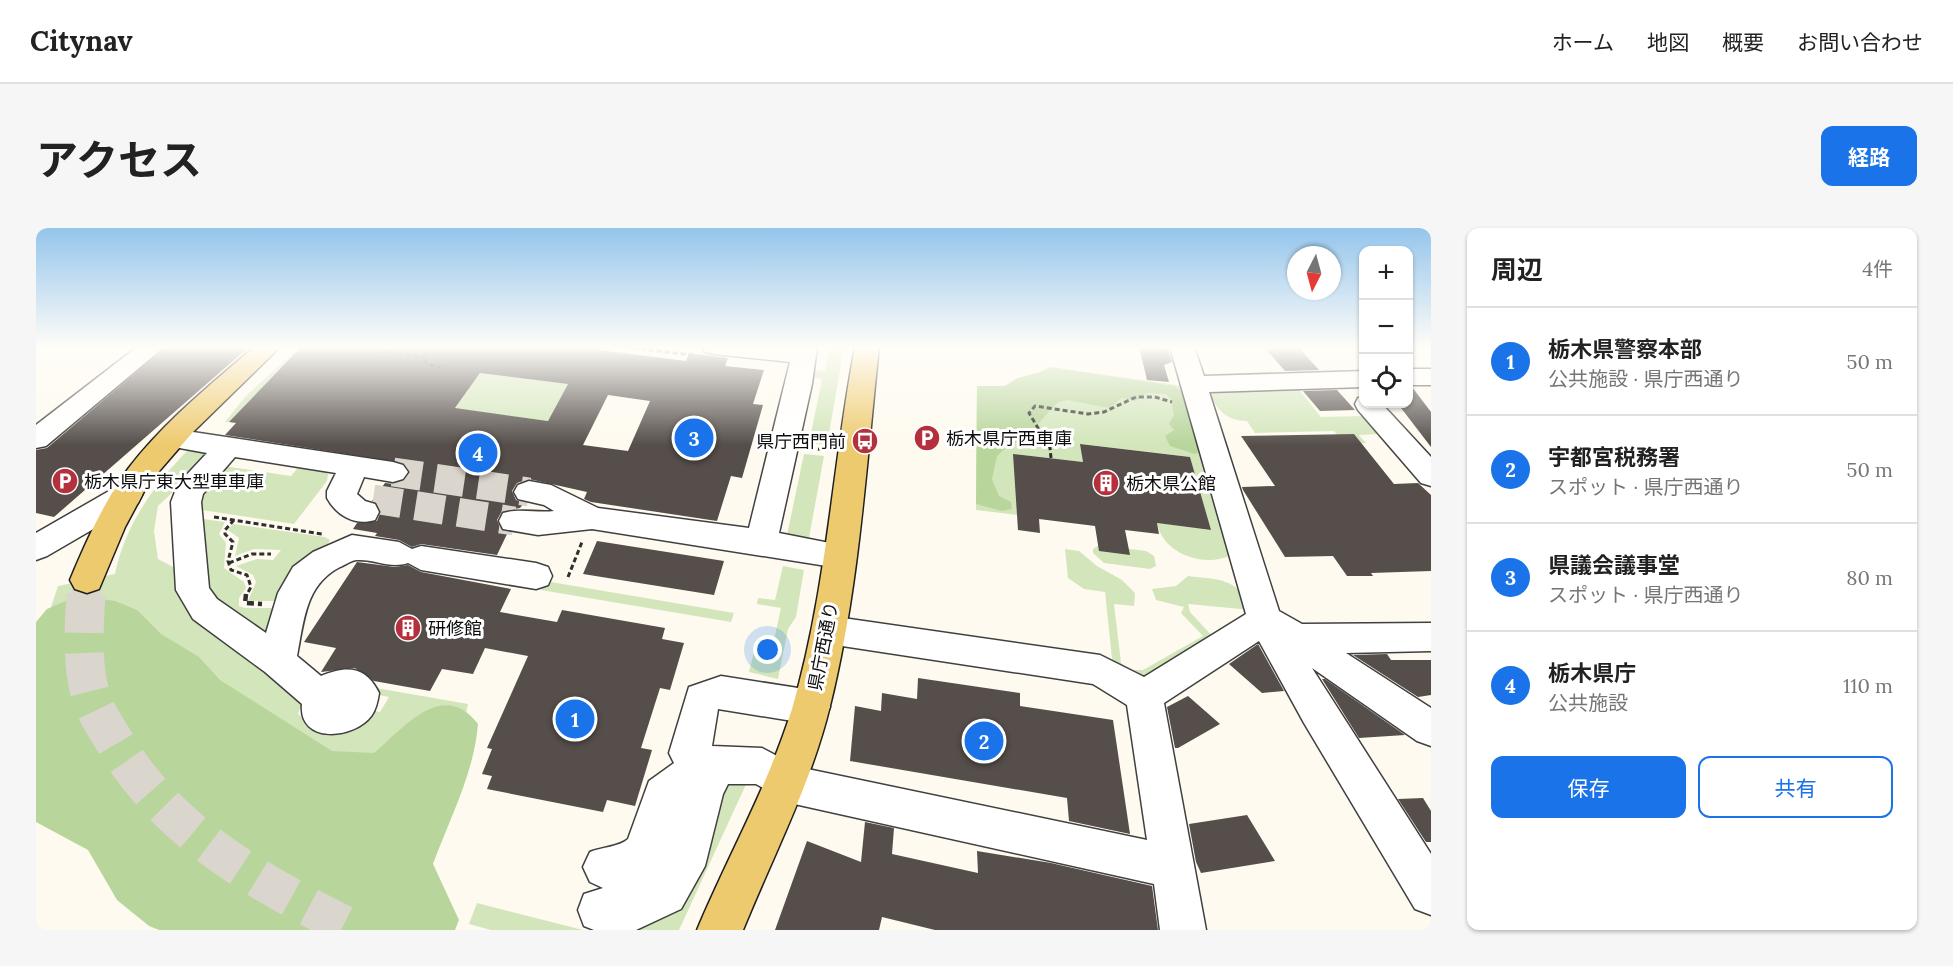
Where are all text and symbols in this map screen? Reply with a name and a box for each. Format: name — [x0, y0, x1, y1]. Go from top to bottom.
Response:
text: Citynav — [30, 23, 133, 59]
text: ホーム — [1552, 29, 1614, 56]
text: 地図 — [1647, 29, 1689, 56]
text: 概要 — [1722, 29, 1764, 56]
text: お問い合わせ — [1797, 29, 1923, 56]
button: 経路 — [1821, 126, 1917, 186]
text: アクセス — [36, 133, 202, 187]
north arrow — [1287, 246, 1341, 300]
map controls — [1359, 246, 1413, 408]
button: + — [1359, 246, 1413, 300]
text: 周辺 — [1491, 253, 1543, 286]
text: 4件 — [1862, 256, 1893, 281]
button: − — [1359, 300, 1413, 354]
text: 栃木県警察本部 — [1548, 335, 1702, 363]
text: 1 — [1506, 349, 1515, 374]
text: 50 m — [1847, 349, 1893, 374]
button: locate — [1359, 354, 1413, 408]
text: 公共施設 · 県庁西通り — [1548, 366, 1744, 391]
pin: 3 — [674, 416, 714, 460]
parking icon: 栃木県庁西車庫 — [912, 423, 942, 453]
bus stop icon: 県庁西門前 — [850, 426, 880, 456]
place label: 栃木県庁西車庫 — [946, 427, 1072, 450]
pin: 4 — [458, 430, 498, 476]
place label: 県庁西門前 — [756, 430, 846, 453]
text: 宇都宮税務署 — [1548, 443, 1680, 471]
text: 2 — [1505, 457, 1516, 482]
text: 50 m — [1847, 457, 1893, 482]
parking icon: 栃木県庁東大型車車庫 — [50, 466, 80, 496]
building icon: 栃木県公館 — [1091, 468, 1121, 498]
place label: 栃木県庁東大型車車庫 — [84, 470, 264, 493]
place label: 栃木県公館 — [1126, 472, 1216, 495]
text: スポット · 県庁西通り — [1548, 474, 1744, 499]
text: 県議会議事堂 — [1548, 551, 1680, 579]
text: 3 — [1505, 565, 1516, 590]
text: 80 m — [1846, 565, 1893, 590]
text: スポット · 県庁西通り — [1548, 582, 1744, 607]
street label: 県庁西通り — [803, 600, 843, 692]
building icon: 研修館 — [393, 613, 423, 643]
place label: 研修館 — [428, 617, 482, 640]
your location — [753, 635, 782, 664]
text: 栃木県庁 — [1548, 659, 1636, 687]
text: 4 — [1505, 673, 1516, 698]
text: 110 m — [1843, 673, 1893, 698]
text: 公共施設 — [1548, 690, 1628, 715]
pin: 1 — [556, 696, 594, 742]
pin: 2 — [964, 718, 1004, 764]
button: 保存 — [1491, 756, 1686, 818]
button: 共有 — [1698, 756, 1893, 818]

